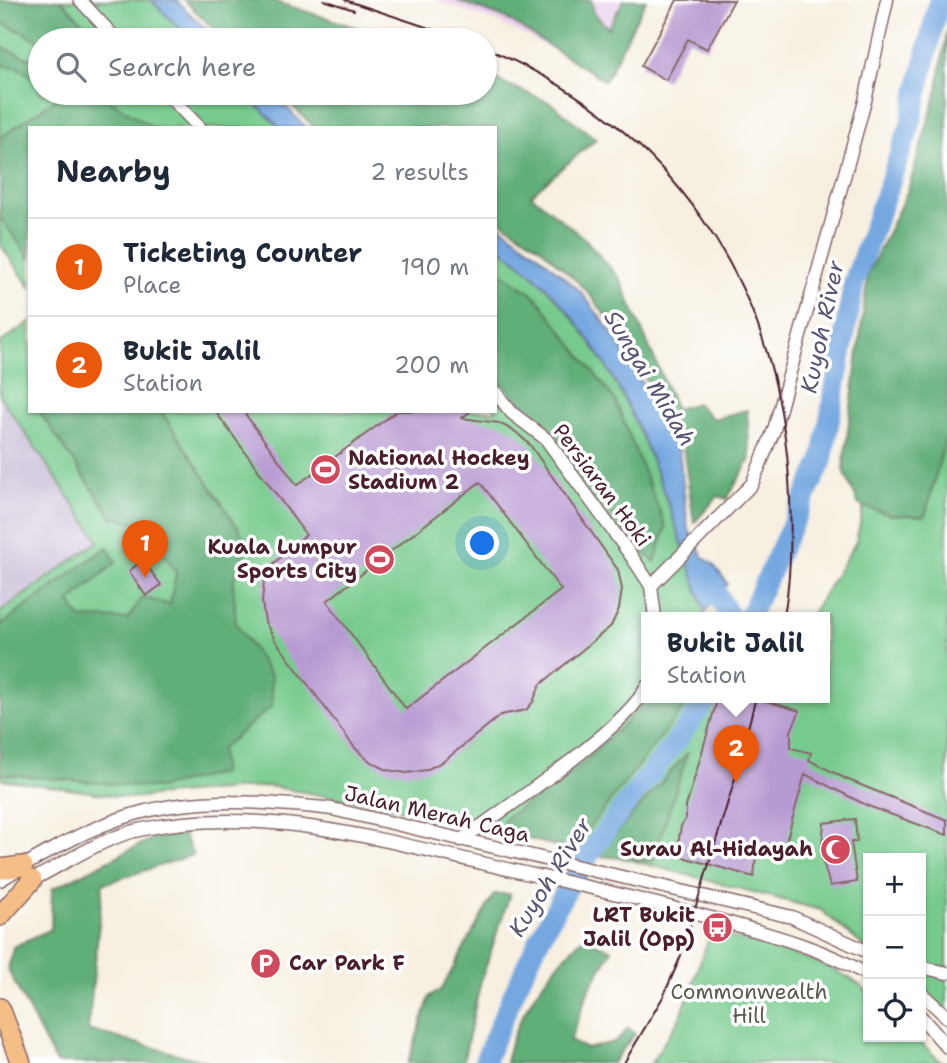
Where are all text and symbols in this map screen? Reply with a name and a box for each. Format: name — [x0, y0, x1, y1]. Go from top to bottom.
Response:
search box — [28, 28, 497, 105]
icon: search — [52, 48, 90, 86]
text: Search here — [108, 49, 257, 84]
text: Nearby — [56, 151, 171, 192]
text: 2 results — [370, 157, 469, 187]
text: Ticketing Counter — [123, 235, 362, 270]
text: 1 — [74, 252, 84, 282]
text: 190 m — [401, 252, 469, 282]
water label: Kuyoh River — [793, 257, 851, 396]
text: Place — [123, 270, 182, 300]
water label: Sungai Midah — [598, 304, 702, 452]
text: Bukit Jalil — [123, 333, 261, 368]
text: 2 — [71, 350, 87, 380]
text: 200 m — [394, 350, 469, 380]
text: Station — [123, 368, 203, 398]
street label: Persiaran Hoki — [547, 418, 657, 552]
place label: National Hockey Stadium 2 — [348, 444, 530, 496]
sports icon: National Hockey Stadium 2 — [308, 453, 342, 487]
pin: 1 — [122, 520, 168, 578]
your location — [465, 526, 499, 560]
place label: Kuala Lumpur Sports City — [207, 533, 357, 585]
sports icon: Kuala Lumpur Sports City — [363, 542, 397, 576]
popup — [641, 612, 830, 703]
text: Bukit Jalil — [667, 625, 804, 660]
text: Station — [667, 660, 746, 690]
pin: 2 — [713, 725, 759, 783]
street label: Jalan Merah Caga — [342, 779, 532, 849]
water label: Kuyoh River — [502, 811, 599, 942]
mosque icon: Surau Al-Hidayah — [819, 832, 853, 866]
place label: Surau Al-Hidayah — [620, 835, 813, 863]
map controls — [863, 853, 926, 1042]
button: + — [863, 853, 926, 916]
place label: LRT Bukit Jalil (Opp) — [583, 901, 695, 953]
bus stop icon: LRT Bukit Jalil (Opp) — [701, 910, 735, 944]
button: − — [863, 916, 926, 979]
parking icon: Car Park F — [249, 946, 283, 980]
place label: Car Park F — [289, 949, 405, 977]
park label: Commonwealth Hill — [670, 978, 828, 1030]
button: locate — [863, 979, 926, 1042]

